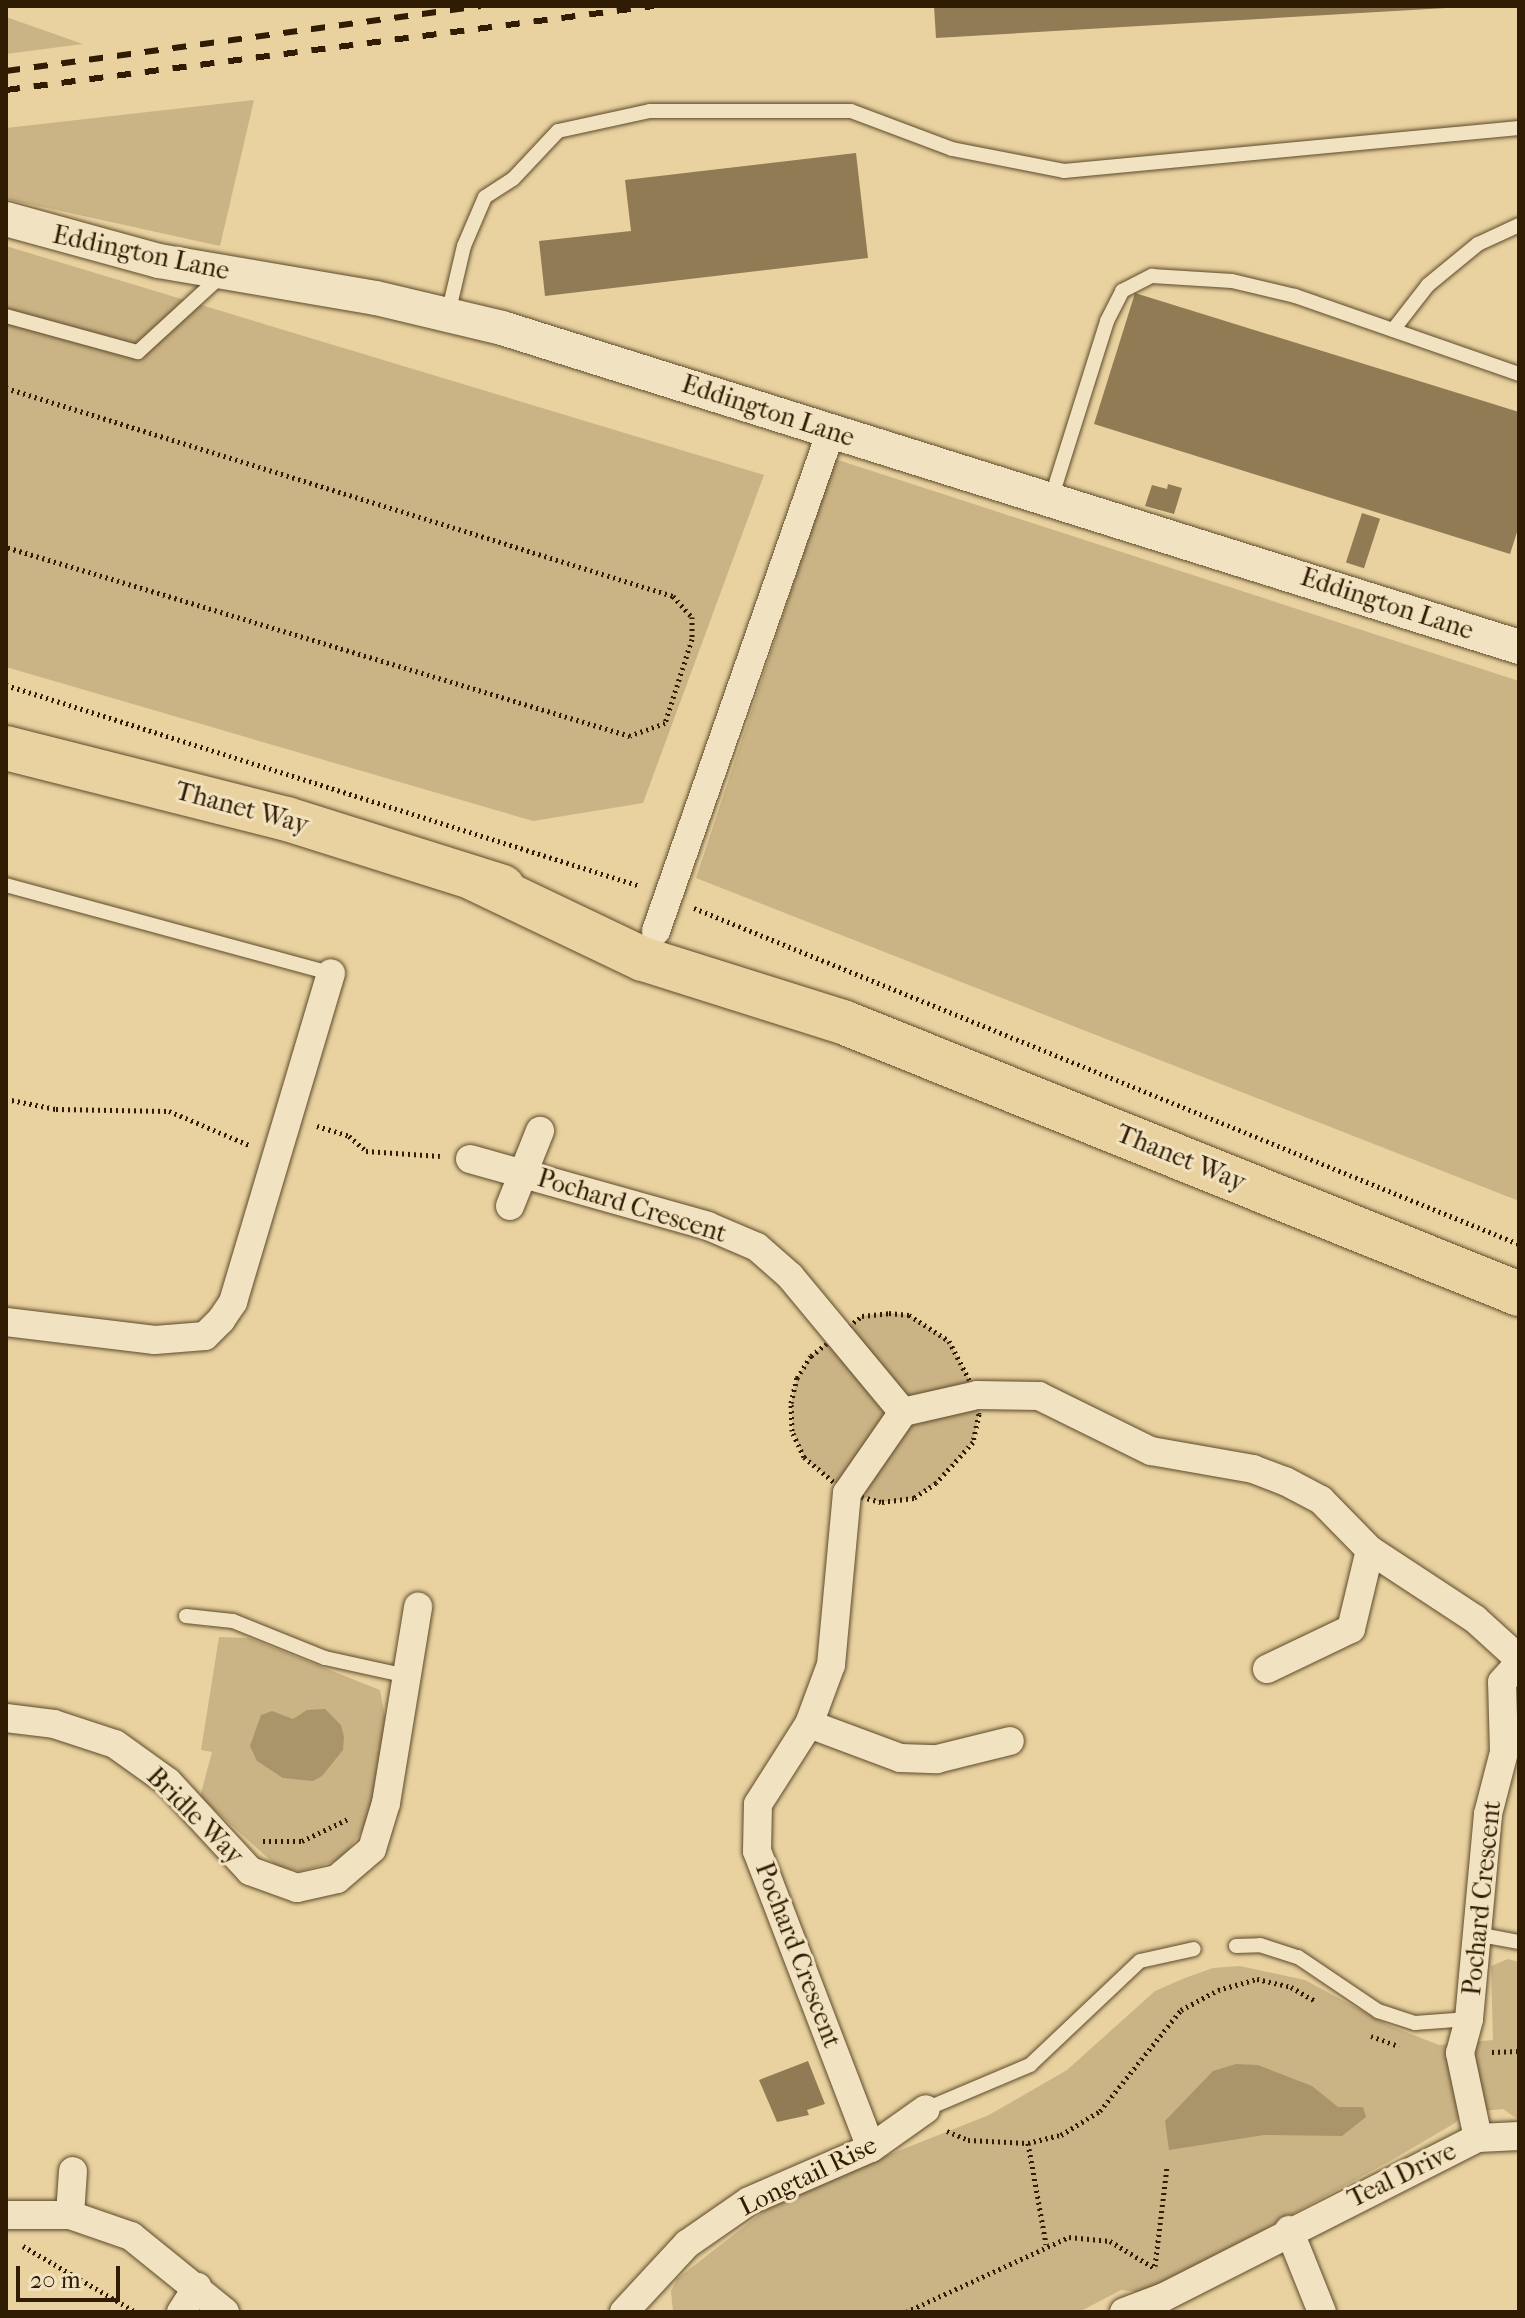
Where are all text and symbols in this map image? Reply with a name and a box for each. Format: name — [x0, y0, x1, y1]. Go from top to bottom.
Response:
street label: Eddington Lane — [50, 219, 232, 287]
street label: Eddington Lane — [678, 368, 858, 454]
street label: Eddington Lane — [1297, 561, 1477, 647]
street label: Thanet Way — [172, 775, 312, 841]
street label: Thanet Way — [1112, 1118, 1250, 1198]
street label: Pochard Crescent — [534, 1162, 730, 1250]
street label: Bridle Way — [140, 1761, 250, 1871]
street label: Pochard Crescent — [1456, 1799, 1508, 1997]
street label: Pochard Crescent — [748, 1858, 848, 2052]
street label: Longtail Rise — [734, 2129, 882, 2223]
street label: Teal Drive — [1343, 2135, 1461, 2215]
scale bar — [20, 2250, 124, 2300]
text: 20 m — [30, 2266, 81, 2294]

